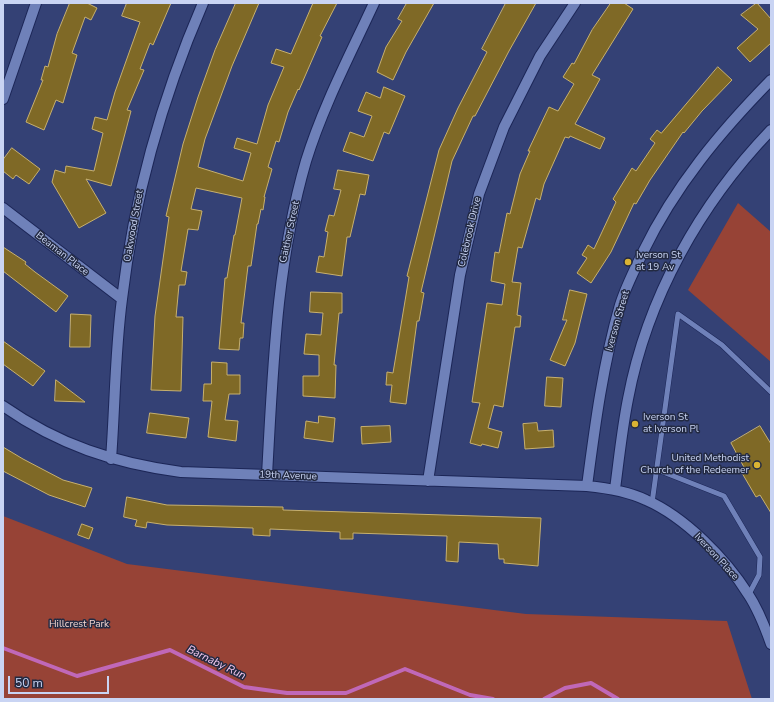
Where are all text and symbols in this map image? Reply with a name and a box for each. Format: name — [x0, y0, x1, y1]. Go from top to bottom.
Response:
street label: Oakwood Street — [122, 189, 146, 263]
street label: Colebrook Drive — [456, 196, 484, 268]
street label: Gaither Street — [278, 200, 302, 264]
street label: Beaman Place — [33, 230, 91, 278]
place label: Iverson St at 19 Av — [636, 250, 681, 274]
marker: Iverson St at 19 Av — [623, 257, 633, 267]
street label: Iverson Street — [604, 289, 632, 353]
place label: Iverson St at Iverson Pl — [643, 412, 699, 436]
marker: Iverson St at Iverson Pl — [630, 419, 640, 429]
place label: United Methodist Church of the Redeemer — [640, 453, 749, 476]
marker: United Methodist Church of the Redeemer — [752, 460, 762, 470]
street label: 19th Avenue — [259, 469, 317, 483]
street label: Iverson Place — [691, 531, 741, 583]
park label: Hillcrest Park — [49, 619, 109, 631]
water label: Barnaby Run — [184, 643, 248, 683]
scale bar — [10, 668, 111, 694]
text: 50 m — [15, 675, 43, 691]

